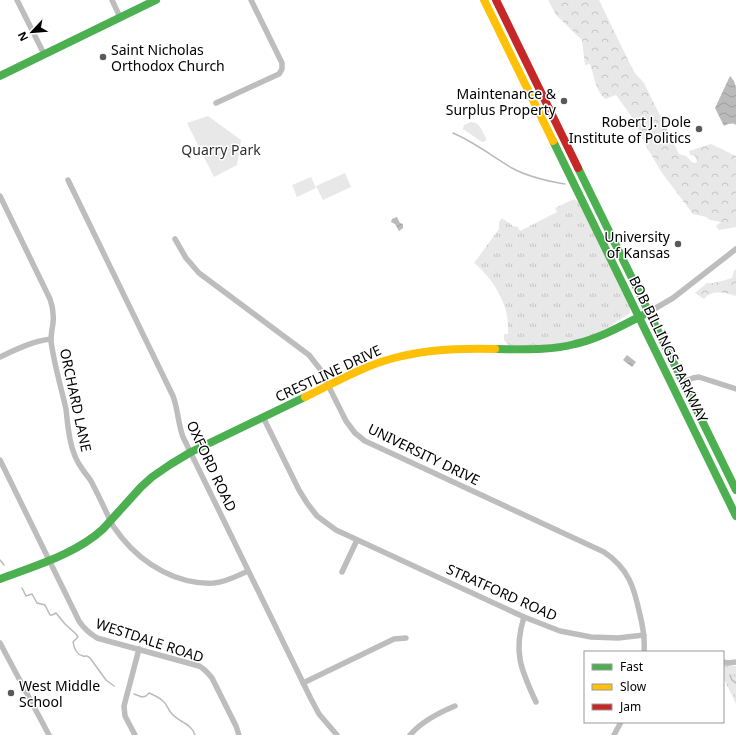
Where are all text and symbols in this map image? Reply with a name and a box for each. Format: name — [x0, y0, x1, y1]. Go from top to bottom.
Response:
north arrow — [12, 12, 52, 52]
text: N — [14, 29, 31, 44]
place label: Saint Nicholas Orthodox Church — [111, 40, 225, 75]
marker: Saint Nicholas Orthodox Church — [98, 52, 108, 62]
place label: Maintenance & Surplus Property — [446, 84, 557, 119]
marker: Maintenance & Surplus Property — [559, 96, 569, 106]
place label: Robert J. Dole Institute of Politics — [569, 112, 691, 147]
marker: Robert J. Dole Institute of Politics — [694, 124, 704, 134]
park label: Quarry Park — [181, 140, 261, 159]
place label: University of Kansas — [604, 227, 671, 262]
marker: University of Kansas — [673, 239, 683, 249]
street label: BOB BILLINGS PARKWAY — [625, 273, 713, 425]
street label: CRESTLINE DRIVE — [272, 340, 384, 406]
street label: ORCHARD LANE — [56, 347, 96, 453]
street label: OXFORD ROAD — [183, 418, 241, 514]
street label: UNIVERSITY DRIVE — [365, 419, 483, 489]
street label: STRATFORD ROAD — [444, 559, 560, 625]
street label: WESTDALE ROAD — [94, 614, 206, 666]
legend — [584, 651, 724, 723]
text: Fast — [620, 658, 644, 675]
place label: West Middle School — [19, 676, 100, 711]
text: Slow — [620, 678, 647, 695]
marker: West Middle School — [6, 688, 16, 698]
text: Jam — [619, 698, 641, 715]

